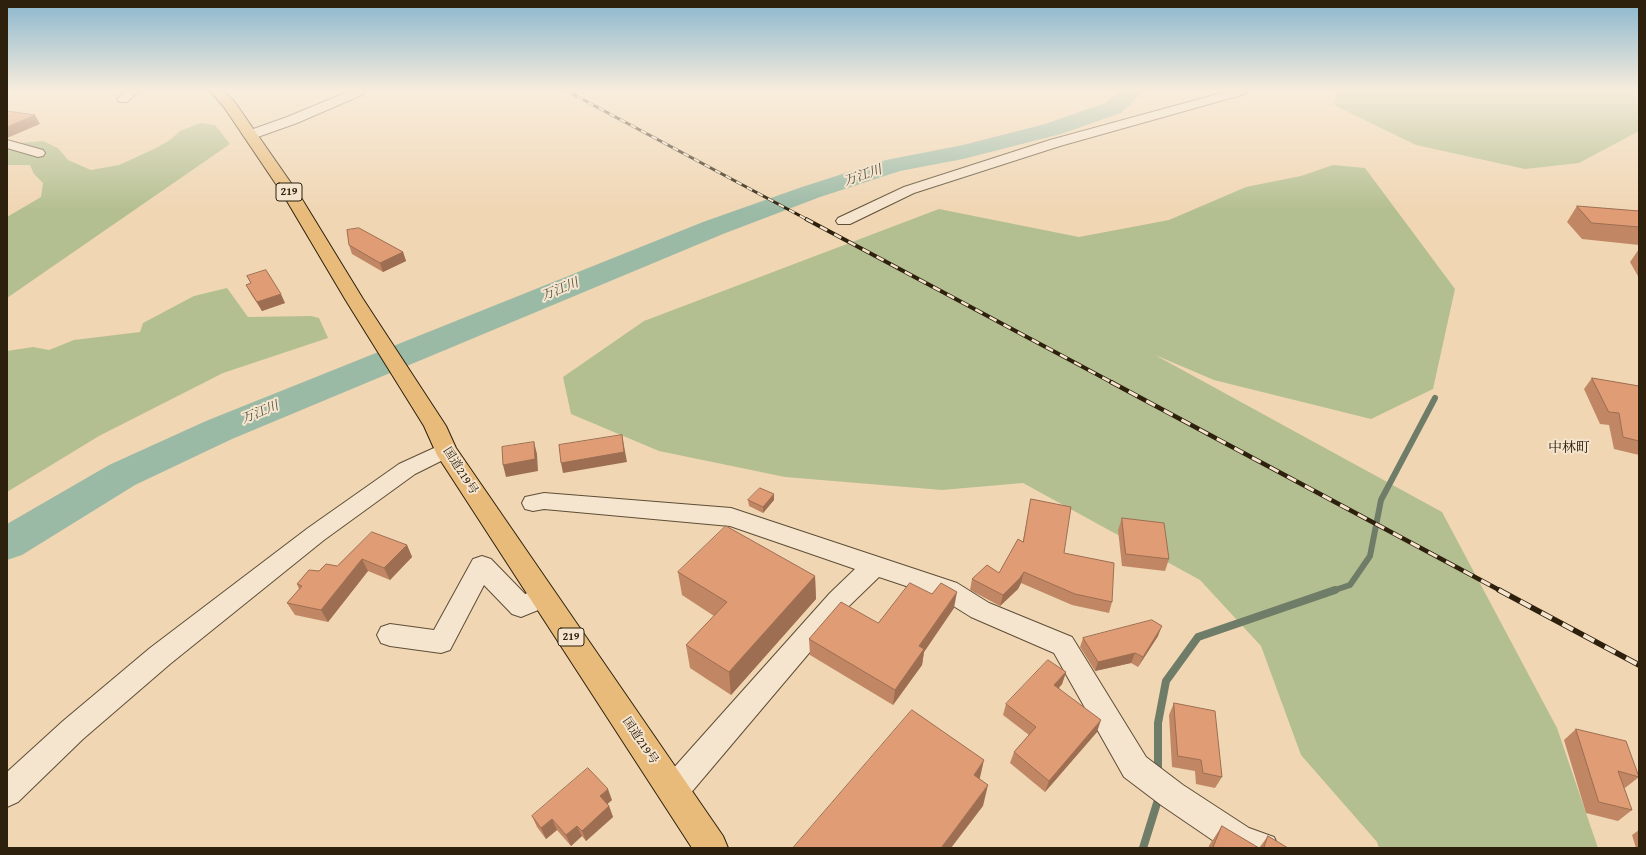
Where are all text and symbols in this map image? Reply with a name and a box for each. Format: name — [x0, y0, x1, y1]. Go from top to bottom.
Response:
water label: 万江川 — [842, 162, 884, 190]
road number: 219 — [276, 183, 302, 201]
water label: 万江川 — [539, 275, 581, 305]
water label: 万江川 — [239, 398, 281, 428]
district label: 中林町 — [1548, 440, 1590, 456]
street label: 国道219号 — [439, 445, 481, 497]
road number: 219 — [558, 628, 584, 646]
street label: 国道219号 — [619, 715, 661, 767]

